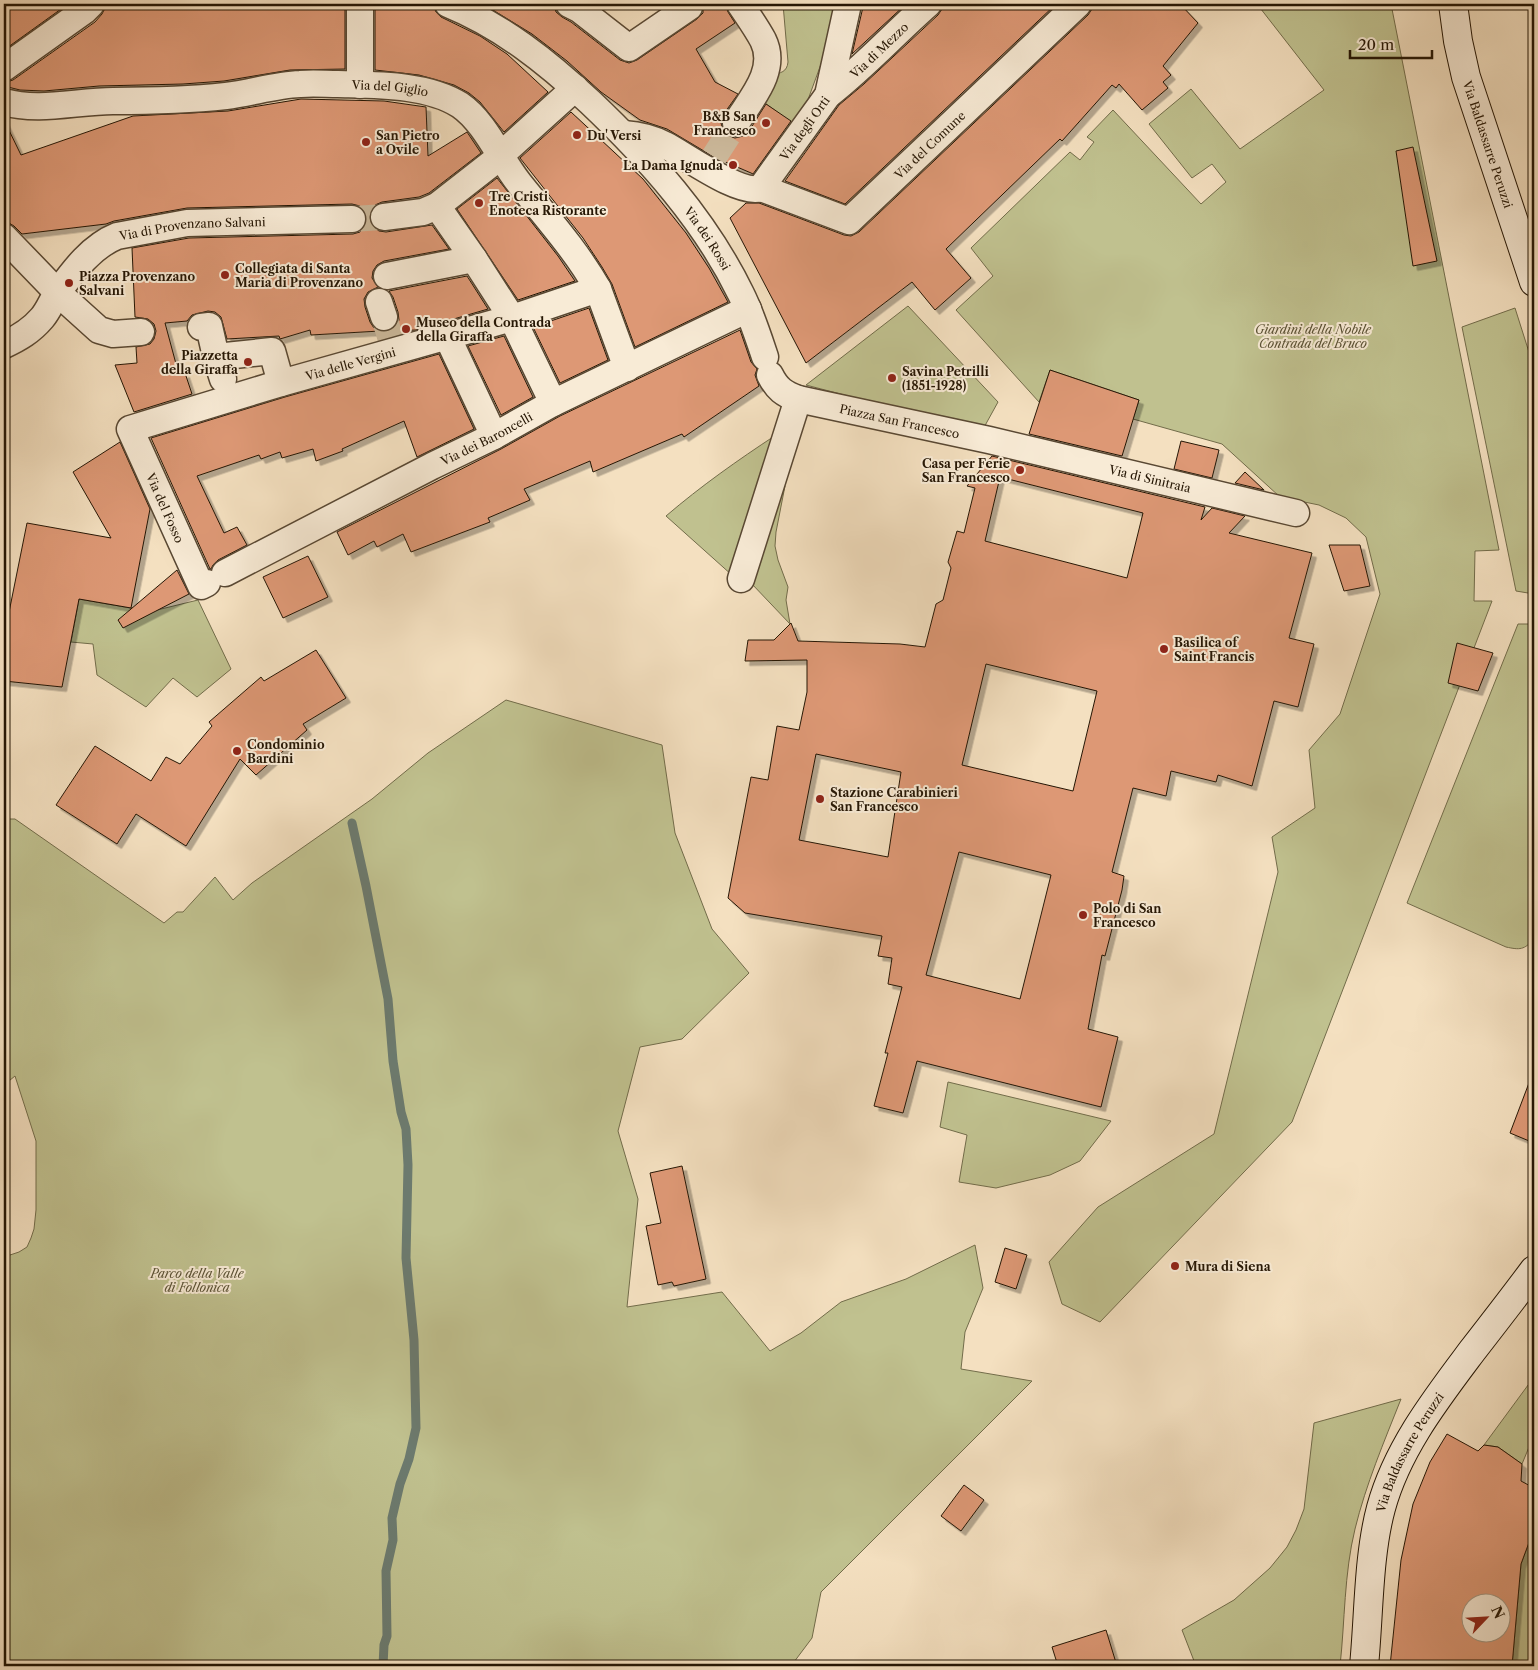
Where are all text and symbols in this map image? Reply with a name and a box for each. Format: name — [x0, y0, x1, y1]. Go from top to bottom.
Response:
street label: Via di Mezzo — [846, 19, 911, 81]
scale bar — [1350, 28, 1433, 60]
text: 20 m — [1358, 35, 1394, 54]
street label: Via del Giglio — [351, 77, 430, 99]
street label: Via Baldassarre Peruzzi — [1460, 78, 1516, 210]
street label: Via degli Orti — [776, 93, 833, 164]
street label: Via del Comune — [890, 107, 968, 182]
place label: B&B San Francesco — [693, 109, 757, 138]
marker: B&B San Francesco — [760, 117, 772, 129]
place label: San Pietro a Ovile — [376, 128, 440, 157]
place label: Du' Versi — [587, 128, 642, 143]
marker: Du' Versi — [571, 129, 583, 141]
marker: San Pietro a Ovile — [360, 136, 372, 148]
place label: La Dama Ignuda — [623, 158, 724, 173]
marker: La Dama Ignuda — [727, 159, 739, 171]
place label: Tre Cristi Enoteca Ristorante — [489, 189, 606, 218]
marker: Tre Cristi Enoteca Ristorante — [473, 197, 485, 209]
street label: Via dei Rossi — [681, 203, 734, 273]
street label: Via di Provenzano Salvani — [117, 214, 266, 243]
place label: Collegiata di Santa Maria di Provenzano — [235, 261, 364, 290]
place label: Piazza Provenzano Salvani — [79, 269, 196, 298]
marker: Collegiata di Santa Maria di Provenzano — [219, 269, 231, 281]
marker: Piazza Provenzano Salvani — [63, 277, 75, 289]
place label: Museo della Contrada della Giraffa — [416, 315, 552, 344]
park label: Giardini della Nobile Contrada del Bruco — [1255, 322, 1372, 351]
marker: Museo della Contrada della Giraffa — [400, 323, 412, 335]
street label: Via delle Vergini — [303, 344, 398, 384]
place label: Piazzetta della Giraffa — [161, 348, 239, 377]
marker: Piazzetta della Giraffa — [242, 356, 254, 368]
place label: Savina Petrilli (1851-1928) — [902, 364, 989, 393]
marker: Savina Petrilli (1851-1928) — [886, 372, 898, 384]
street label: Piazza San Francesco — [838, 401, 961, 441]
street label: Via dei Baroncelli — [437, 408, 535, 469]
place label: Casa per Ferie San Francesco — [922, 456, 1010, 485]
street label: Via di Sinitraia — [1107, 461, 1193, 495]
marker: Casa per Ferie San Francesco — [1014, 464, 1026, 476]
street label: Via del Fosso — [142, 470, 187, 545]
place label: Basilica of Saint Francis — [1174, 635, 1255, 664]
marker: Basilica of Saint Francis — [1158, 643, 1170, 655]
place label: Condominio Bardini — [247, 737, 325, 766]
marker: Condominio Bardini — [231, 745, 243, 757]
place label: Stazione Carabinieri San Francesco — [830, 785, 958, 814]
marker: Stazione Carabinieri San Francesco — [814, 793, 826, 805]
place label: Polo di San Francesco — [1093, 901, 1162, 930]
marker: Polo di San Francesco — [1077, 909, 1089, 921]
place label: Mura di Siena — [1185, 1259, 1272, 1274]
marker: Mura di Siena — [1169, 1260, 1181, 1272]
park label: Parco della Valle di Follonica — [149, 1266, 245, 1295]
street label: Via Baldassarre Peruzzi — [1373, 1389, 1447, 1515]
north arrow — [1460, 1592, 1510, 1642]
text: N — [1487, 1603, 1509, 1622]

